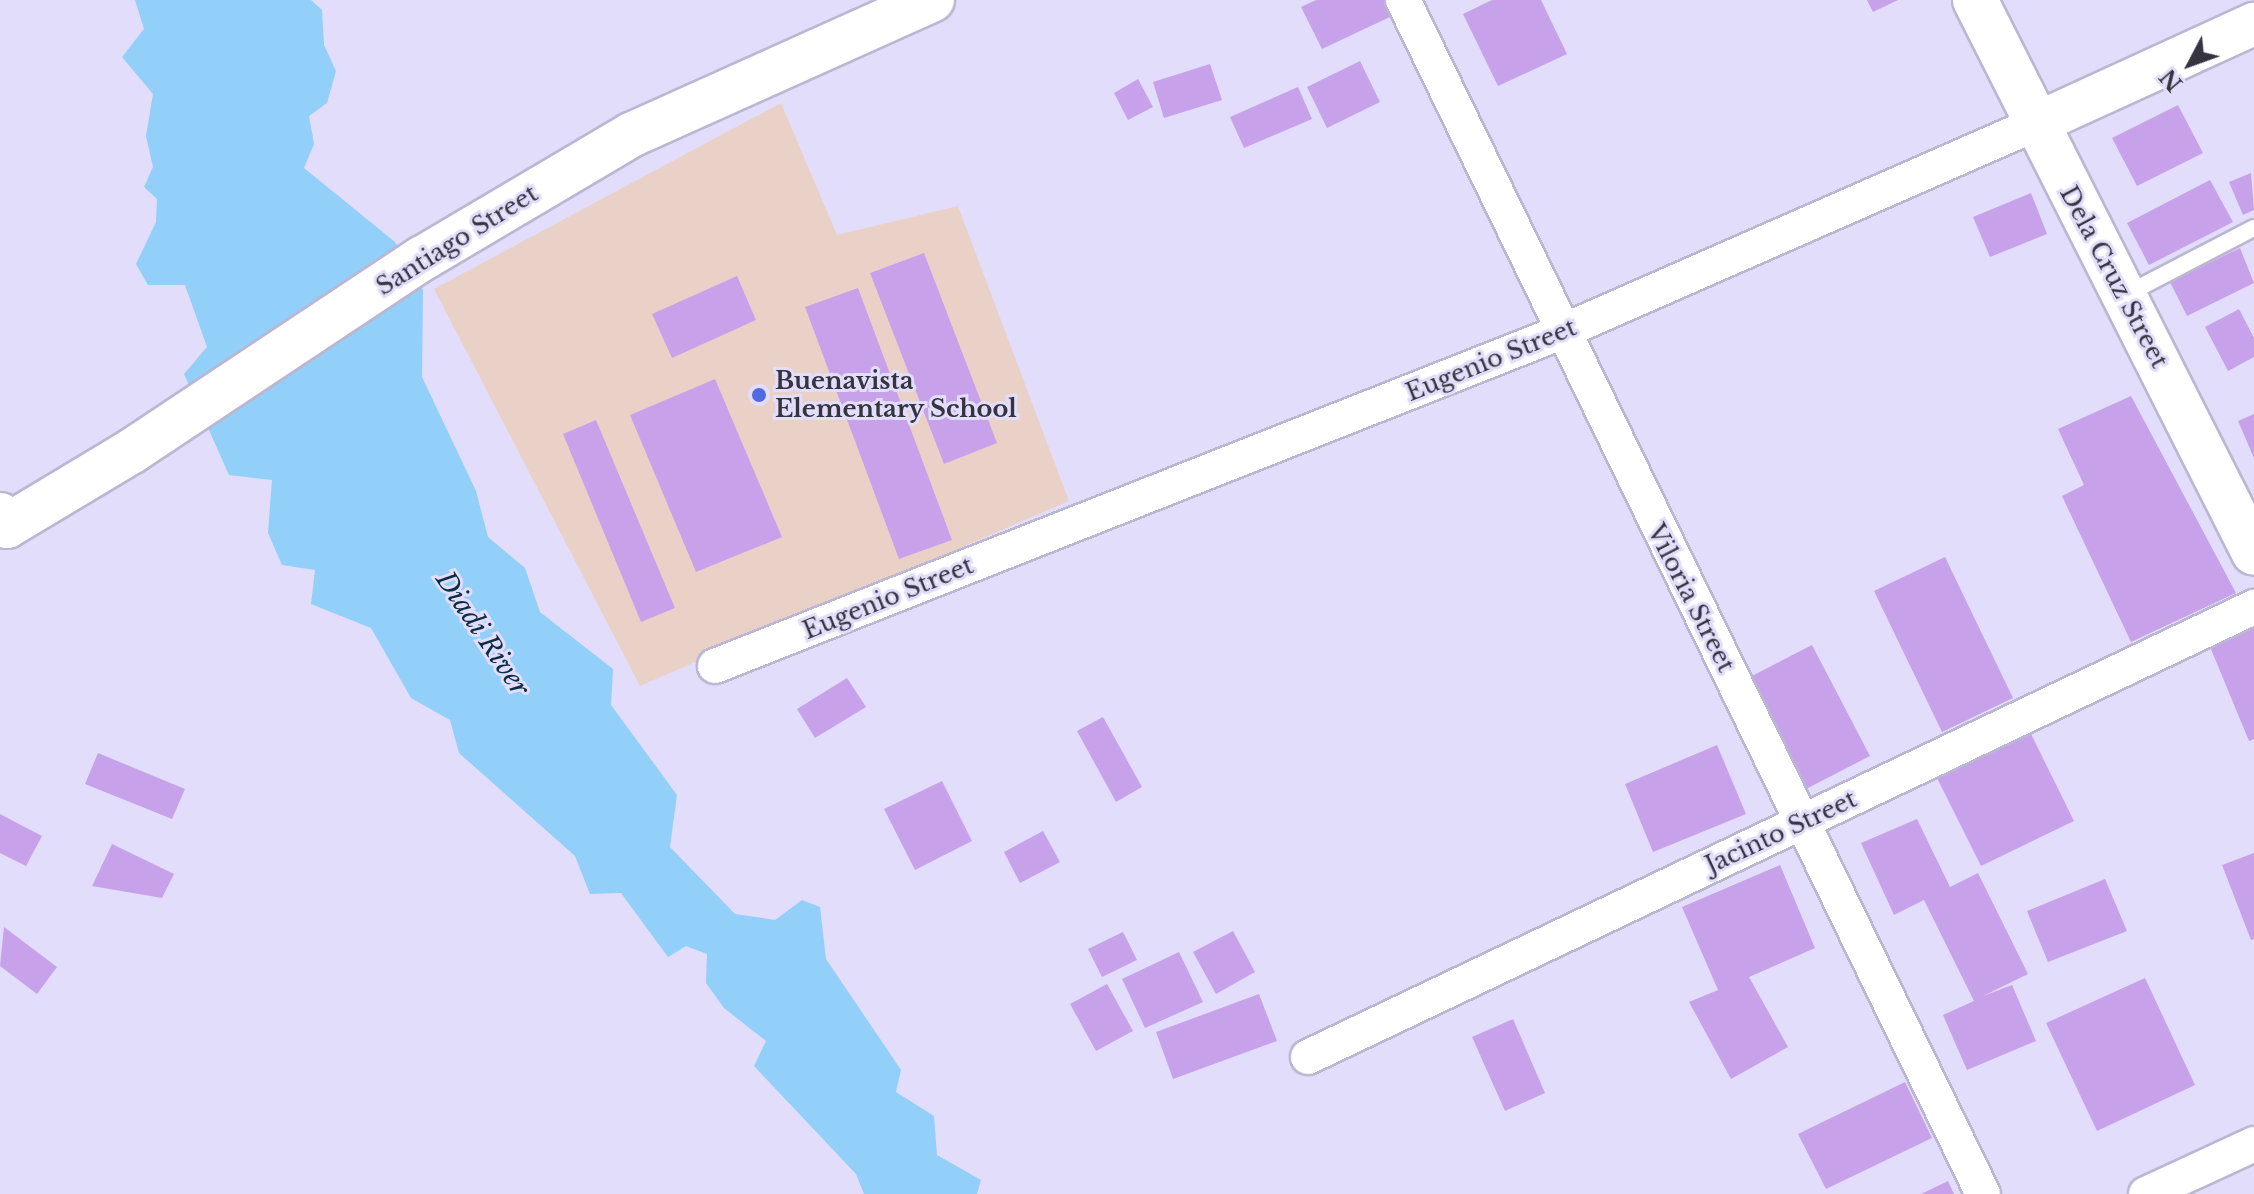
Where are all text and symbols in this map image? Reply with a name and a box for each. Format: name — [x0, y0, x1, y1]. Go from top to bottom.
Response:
north arrow — [2150, 24, 2230, 104]
text: N — [2155, 63, 2188, 97]
street label: Santiago Street — [371, 179, 543, 301]
street label: Dela Cruz Street — [2054, 181, 2174, 373]
street label: Eugenio Street — [1402, 313, 1580, 407]
place label: Buenavista Elementary School — [775, 367, 1017, 423]
marker: Buenavista Elementary School — [750, 386, 768, 404]
street label: Viloria Street — [1641, 519, 1741, 677]
street label: Eugenio Street — [799, 551, 977, 645]
water label: Diadi River — [429, 565, 535, 703]
street label: Jacinto Street — [1701, 784, 1861, 880]

